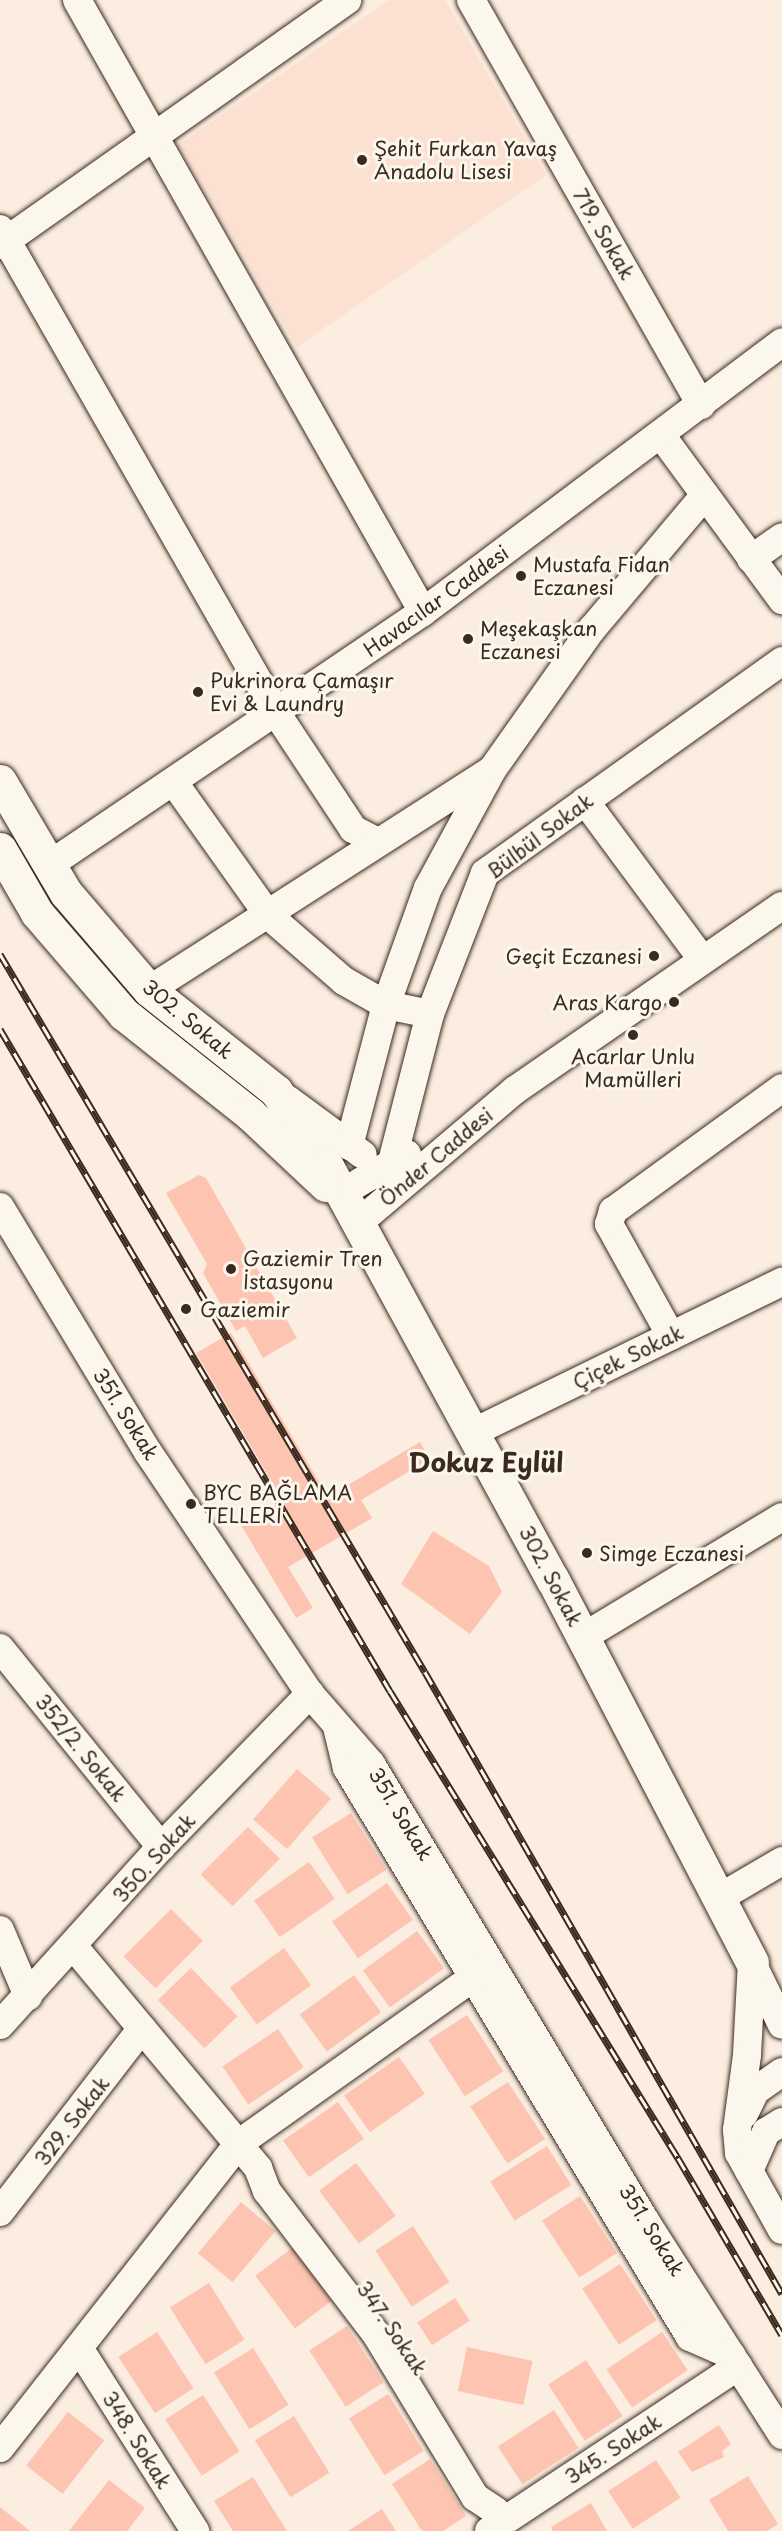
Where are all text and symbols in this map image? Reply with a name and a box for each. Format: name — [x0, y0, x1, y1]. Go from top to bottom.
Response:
place label: Şehit Furkan Yavaş Anadolu Lisesi — [374, 136, 557, 183]
marker: Şehit Furkan Yavaş Anadolu Lisesi — [355, 153, 369, 167]
street label: 719. Sokak — [568, 184, 640, 284]
street label: Havacılar Caddesi — [359, 540, 513, 662]
place label: Mustafa Fidan Eczanesi — [533, 552, 672, 599]
marker: Mustafa Fidan Eczanesi — [514, 569, 528, 583]
place label: Meşekaşkan Eczanesi — [480, 616, 597, 663]
marker: Meşekaşkan Eczanesi — [461, 632, 475, 646]
place label: Pukrinora Çamaşır Evi & Laundry — [210, 668, 394, 715]
marker: Pukrinora Çamaşır Evi & Laundry — [191, 685, 205, 699]
street label: Bülbül Sokak — [482, 788, 598, 884]
place label: Geçit Eczanesi — [504, 944, 642, 968]
marker: Geçit Eczanesi — [647, 949, 661, 963]
street label: 302. Sokak — [137, 974, 239, 1064]
place label: Aras Kargo — [551, 990, 662, 1014]
marker: Aras Kargo — [667, 995, 681, 1009]
marker: Acarlar Unlu Mamülleri — [626, 1028, 640, 1042]
place label: Acarlar Unlu Mamülleri — [570, 1044, 696, 1091]
street label: Önder Caddesi — [374, 1102, 498, 1212]
place label: Gaziemir Tren İstasyonu — [243, 1246, 383, 1293]
marker: Gaziemir Tren İstasyonu — [224, 1262, 238, 1276]
place label: Gaziemir — [200, 1297, 290, 1321]
marker: Gaziemir — [177, 1300, 195, 1318]
street label: Çiçek Sokak — [569, 1320, 687, 1394]
street label: 351. Sokak — [88, 1363, 164, 1465]
district label: Dokuz Eylül — [410, 1446, 562, 1478]
place label: BYC BAĞLAMA TELLERİ — [203, 1480, 353, 1527]
marker: BYC BAĞLAMA TELLERİ — [184, 1497, 198, 1511]
street label: 302. Sokak — [514, 1521, 588, 1631]
place label: Simge Eczanesi — [599, 1541, 744, 1565]
marker: Simge Eczanesi — [580, 1546, 594, 1560]
street label: 352/2. Sokak — [30, 1689, 132, 1807]
street label: 351. Sokak — [363, 1762, 439, 1866]
street label: 350. Sokak — [108, 1808, 200, 1908]
street label: 329. Sokak — [29, 2071, 115, 2171]
street label: 351. Sokak — [614, 2179, 690, 2281]
street label: 347. Sokak — [352, 2276, 432, 2380]
street label: 348. Sokak — [97, 2387, 177, 2493]
street label: 345. Sokak — [560, 2409, 666, 2489]

